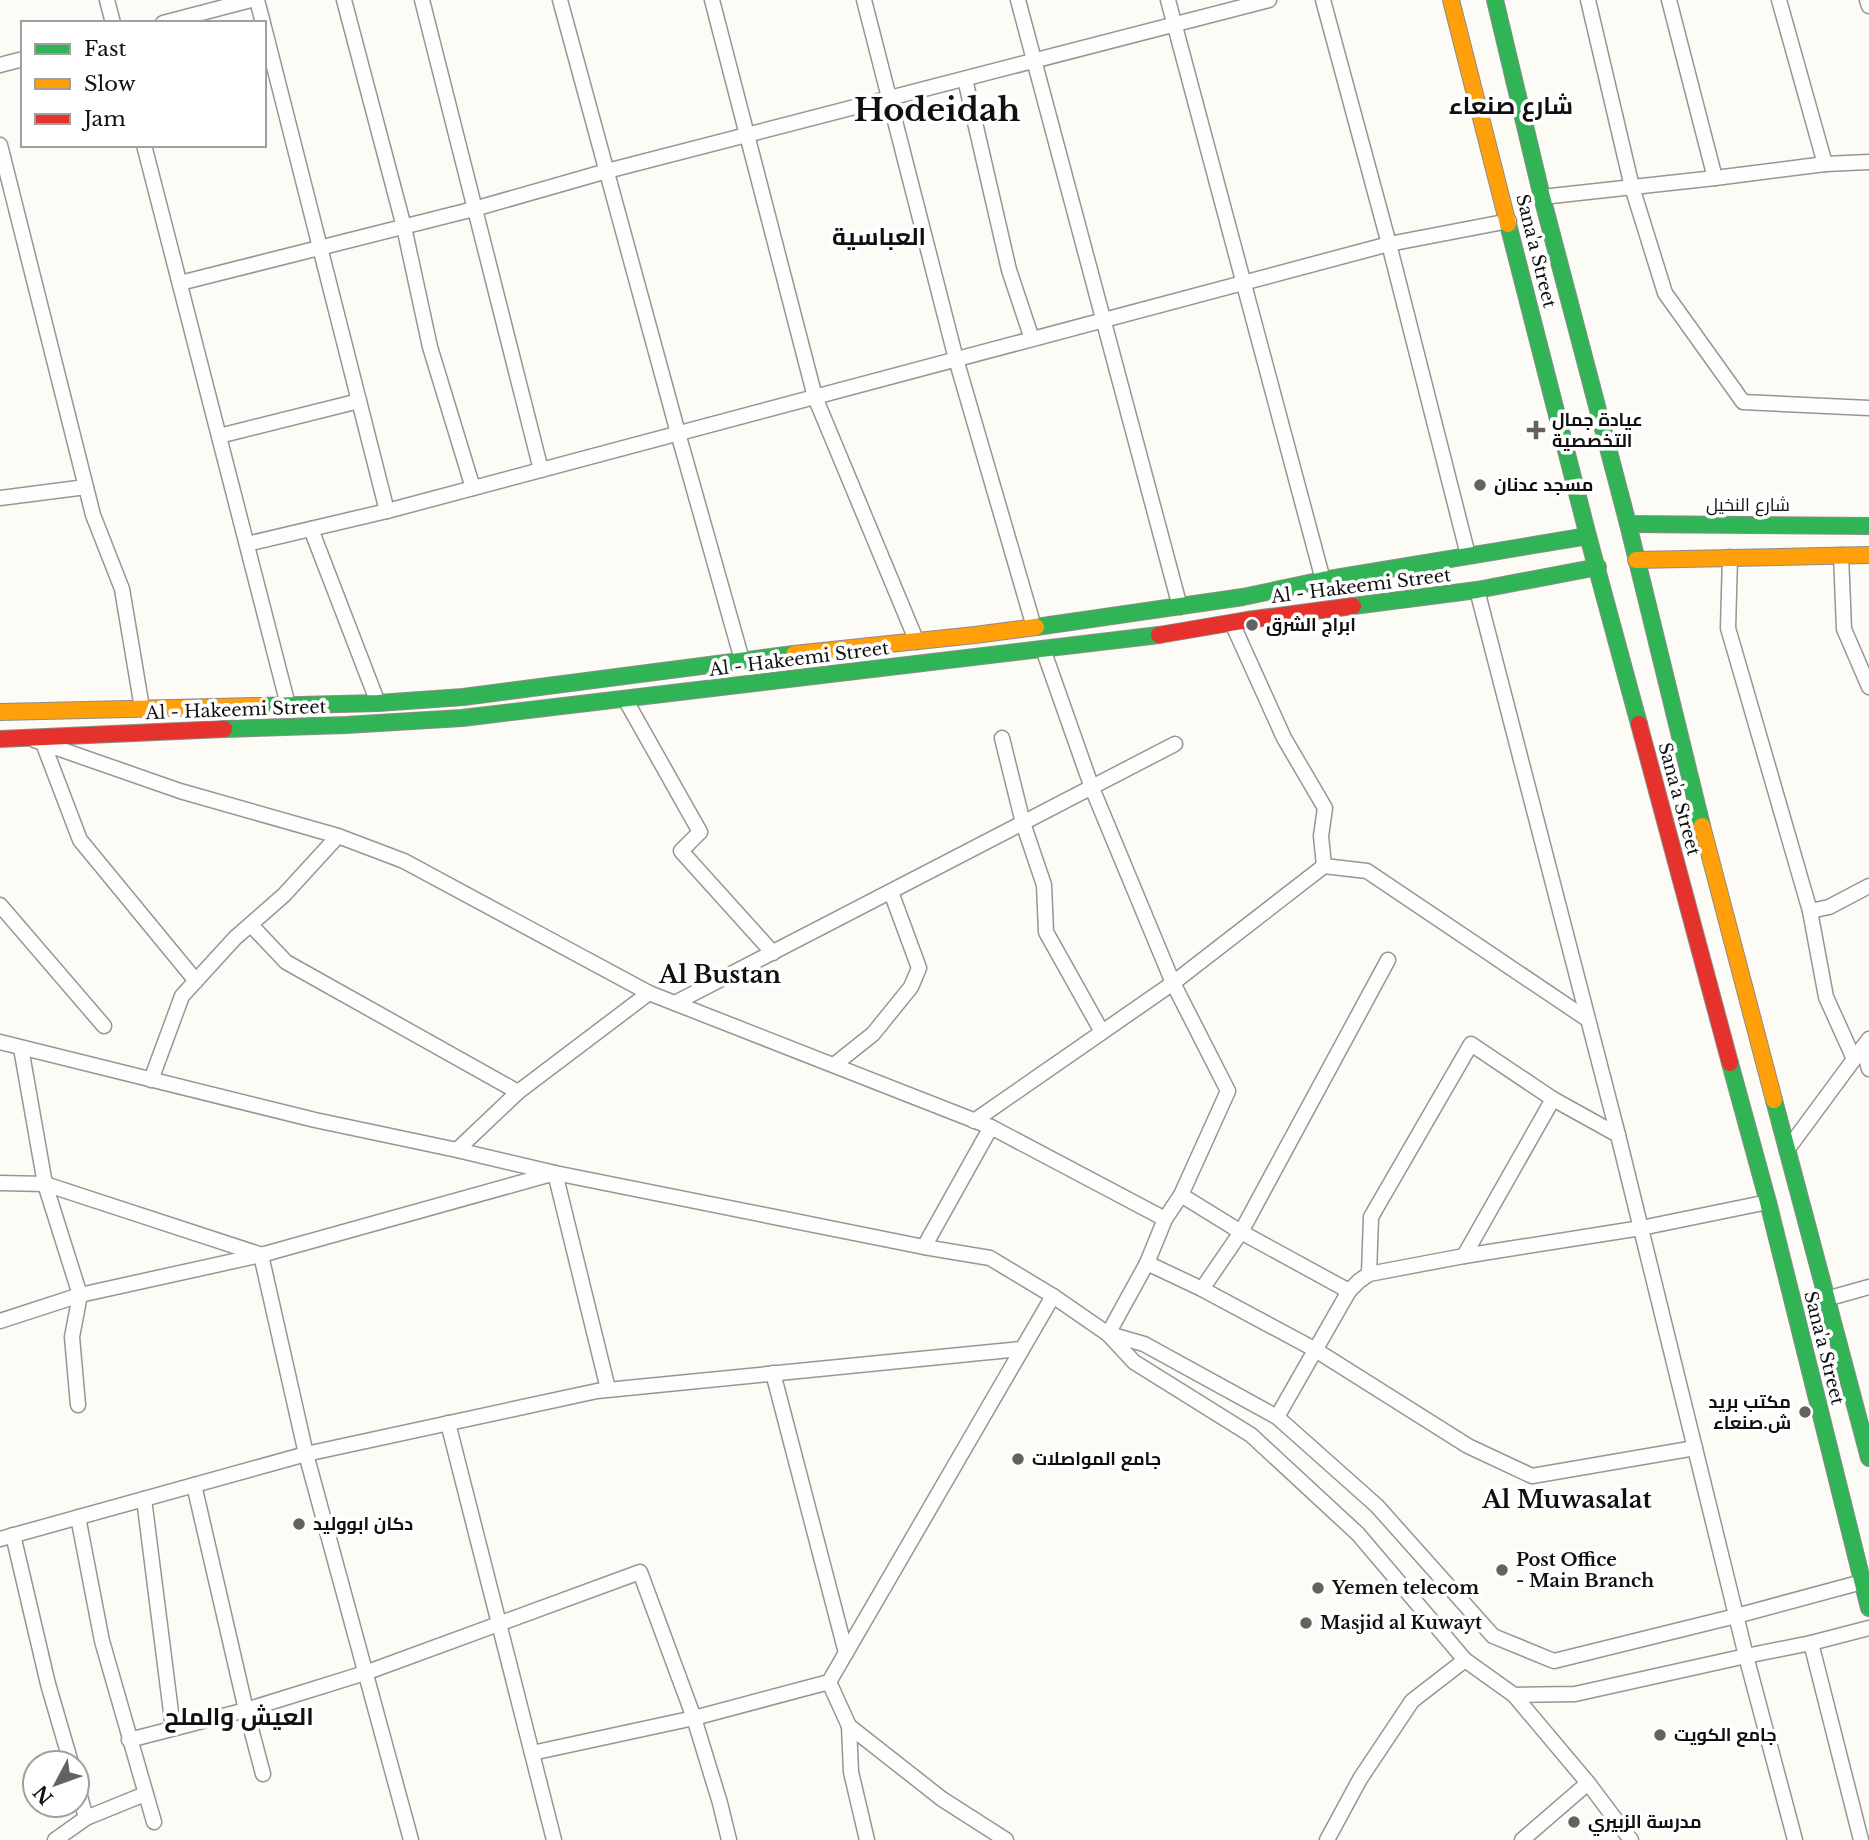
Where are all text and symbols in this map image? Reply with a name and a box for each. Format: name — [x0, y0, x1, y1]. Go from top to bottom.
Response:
legend — [21, 21, 266, 147]
text: Fast — [84, 36, 126, 62]
text: Slow — [84, 71, 136, 97]
district label: Hodeidah — [854, 90, 1020, 130]
district label: شارع صنعاء — [1449, 91, 1573, 122]
text: Jam — [81, 106, 126, 132]
street label: Sana'a Street — [1511, 192, 1561, 310]
district label: العباسية — [832, 222, 926, 251]
place label: عيادة جمال التخصصية — [1552, 409, 1643, 452]
marker: عيادة جمال التخصصية — [1526, 420, 1546, 440]
place label: مسجد عدنان — [1494, 474, 1593, 496]
marker: مسجد عدنان — [1472, 477, 1488, 493]
street label: شارع النخيل — [1706, 494, 1790, 517]
street label: Al - Hakeemi Street — [1269, 564, 1452, 608]
place label: ابراج الشرق — [1266, 614, 1356, 637]
marker: ابراج الشرق — [1244, 617, 1260, 633]
street label: Al - Hakeemi Street — [707, 637, 890, 681]
street label: Al - Hakeemi Street — [144, 696, 327, 724]
street label: Sana'a Street — [1653, 740, 1705, 858]
district label: Al Bustan — [658, 960, 781, 989]
street label: Sana'a Street — [1799, 1289, 1849, 1407]
place label: مكتب بريد ش.صنعاء — [1709, 1391, 1791, 1434]
marker: مكتب بريد ش.صنعاء — [1797, 1404, 1813, 1420]
place label: جامع المواصلات — [1032, 1448, 1161, 1471]
marker: جامع المواصلات — [1010, 1451, 1026, 1467]
district label: Al Muwasalat — [1481, 1485, 1653, 1514]
place label: دكان ابووليد — [313, 1513, 413, 1535]
marker: دكان ابووليد — [291, 1516, 307, 1532]
place label: Post Office - Main Branch — [1516, 1549, 1654, 1592]
marker: Post Office - Main Branch — [1494, 1562, 1510, 1578]
place label: Yemen telecom — [1331, 1577, 1479, 1599]
marker: Yemen telecom — [1310, 1580, 1326, 1596]
place label: Masjid al Kuwayt — [1320, 1612, 1482, 1634]
marker: Masjid al Kuwayt — [1298, 1615, 1314, 1631]
district label: العيش والملح — [164, 1702, 314, 1733]
place label: جامع الكويت — [1674, 1724, 1777, 1747]
marker: جامع الكويت — [1652, 1727, 1668, 1743]
north arrow — [21, 1749, 91, 1819]
text: N — [29, 1780, 58, 1809]
place label: مدرسة الزبيري — [1588, 1811, 1702, 1836]
marker: مدرسة الزبيري — [1566, 1814, 1582, 1830]

